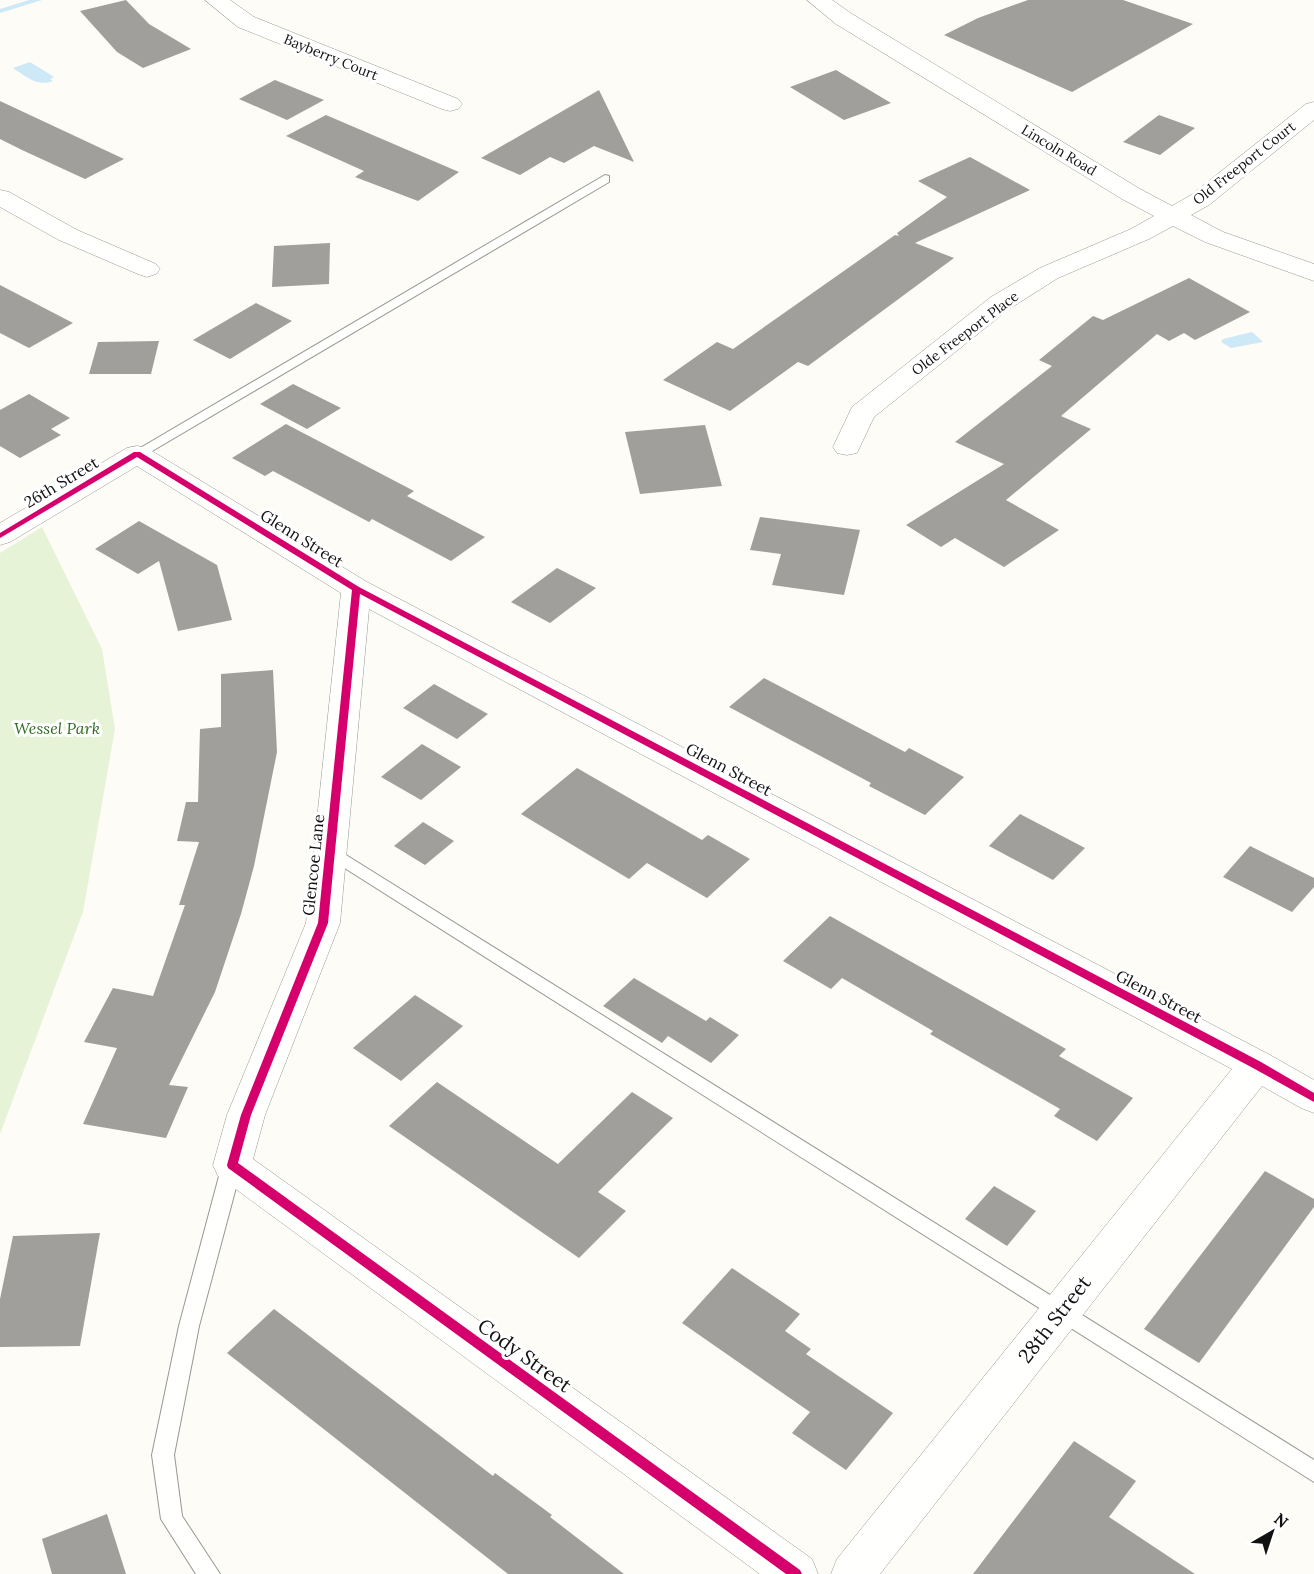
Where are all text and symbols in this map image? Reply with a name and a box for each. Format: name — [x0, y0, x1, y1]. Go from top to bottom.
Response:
street label: Bayberry Court — [281, 30, 381, 84]
street label: Old Freeport Court — [1189, 117, 1299, 209]
street label: Lincoln Road — [1018, 121, 1100, 179]
street label: Olde Freeport Place — [908, 287, 1022, 379]
street label: 26th Street — [20, 452, 102, 512]
street label: Glenn Street — [257, 505, 348, 572]
park label: Wessel Park — [14, 718, 100, 738]
street label: Glenn Street — [683, 738, 776, 800]
street label: Glencoe Lane — [298, 813, 328, 917]
street label: Glenn Street — [1113, 965, 1206, 1027]
street label: 28th Street — [1012, 1270, 1096, 1368]
street label: Cody Street — [473, 1313, 577, 1398]
north arrow — [1242, 1502, 1302, 1562]
text: N — [1270, 1509, 1293, 1532]

